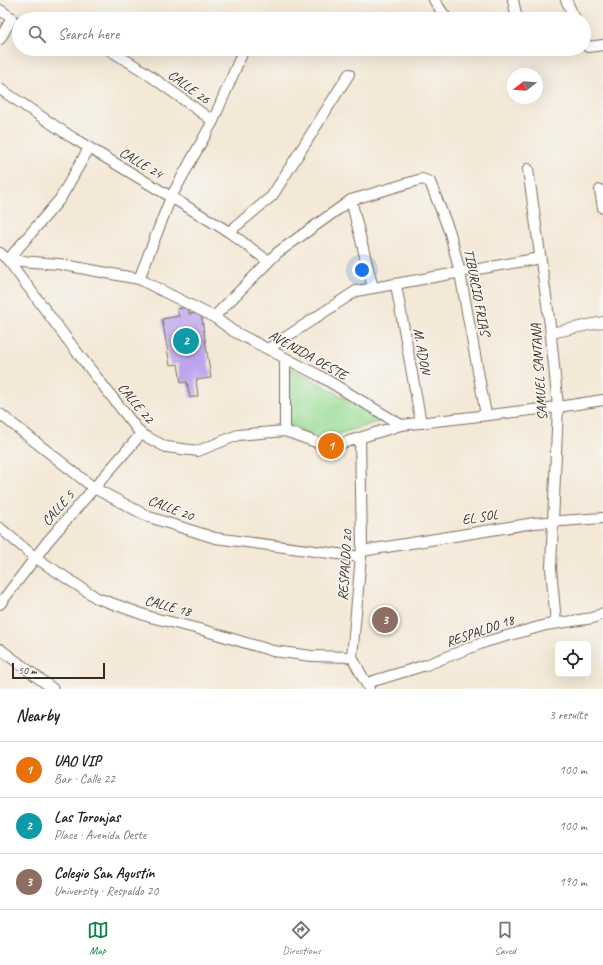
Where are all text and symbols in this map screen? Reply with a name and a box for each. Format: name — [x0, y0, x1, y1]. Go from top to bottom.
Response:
search box — [12, 12, 591, 56]
icon: search — [26, 23, 48, 45]
text: Search here — [58, 25, 119, 44]
street label: CALLE 26 — [165, 66, 214, 108]
north arrow — [507, 68, 543, 104]
street label: CALLE 24 — [116, 144, 167, 183]
street label: TIBURCIO FRIAS — [460, 247, 494, 340]
your location — [352, 260, 372, 280]
street label: SAMUEL SANTANA — [527, 322, 551, 421]
pin: 2 — [173, 326, 199, 356]
street label: AVENIDA OESTE — [266, 326, 352, 384]
street label: M. ADON — [410, 327, 435, 377]
street label: CALLE 22 — [114, 379, 159, 428]
pin: 1 — [318, 431, 344, 461]
street label: CALLE 5 — [38, 486, 78, 529]
street label: CALLE 20 — [146, 492, 198, 525]
street label: EL SOL — [461, 506, 500, 528]
street label: RESPALDO 20 — [334, 527, 356, 601]
street label: CALLE 18 — [143, 592, 195, 621]
pin: 3 — [372, 605, 398, 635]
street label: RESPALDO 18 — [444, 611, 518, 651]
map controls — [555, 641, 591, 677]
button: locate — [555, 641, 591, 677]
scale bar — [12, 661, 105, 680]
text: 50 m — [18, 663, 37, 677]
text: Nearby — [16, 705, 59, 726]
text: 3 results — [549, 707, 587, 723]
text: UAO VIP — [54, 752, 101, 771]
text: 1 — [26, 762, 32, 778]
text: 100 m — [559, 762, 587, 778]
text: Bar · Calle 22 — [54, 771, 115, 787]
text: Las Toronjas — [54, 808, 120, 827]
text: 2 — [26, 818, 32, 834]
text: 100 m — [559, 818, 587, 834]
text: Place · Avenida Oeste — [54, 827, 146, 843]
text: Colegio San Agustín — [54, 864, 154, 883]
text: 3 — [26, 874, 32, 890]
text: 190 m — [559, 874, 587, 890]
text: University · Respaldo 20 — [54, 883, 158, 899]
tab: Map — [87, 919, 109, 957]
tab: Directions — [282, 919, 321, 957]
tab: Saved — [494, 919, 516, 957]

